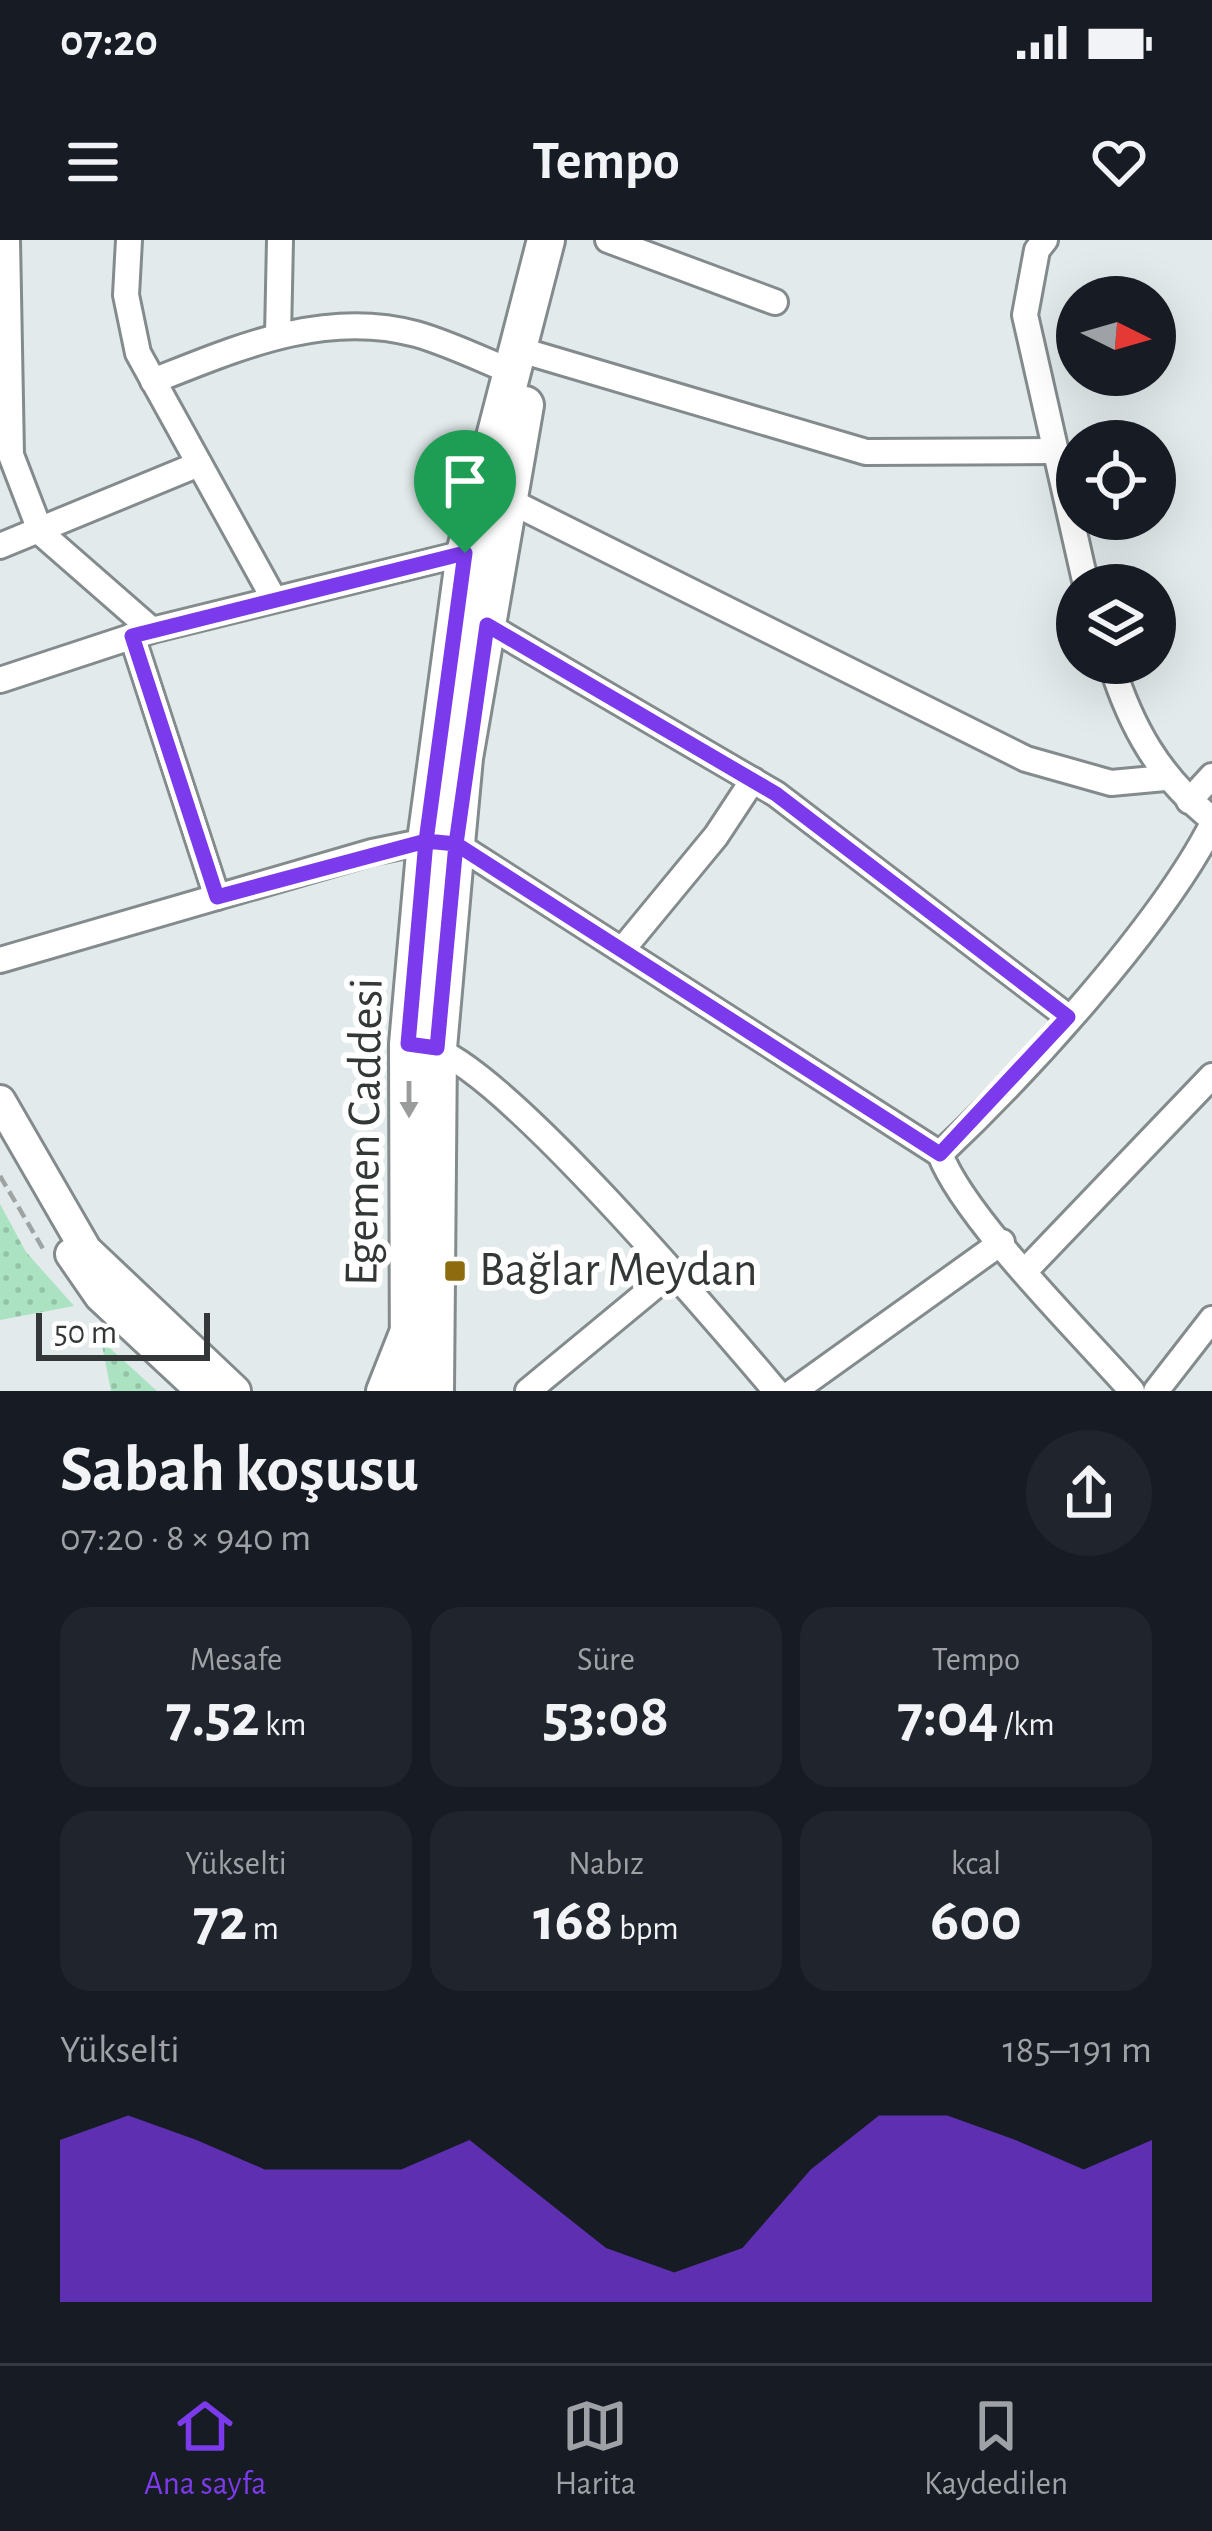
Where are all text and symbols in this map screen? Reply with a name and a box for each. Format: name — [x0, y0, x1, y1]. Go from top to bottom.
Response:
text: 07:20 — [60, 19, 158, 64]
icon: menu — [60, 129, 126, 195]
icon: heart — [1086, 129, 1152, 195]
text: Tempo — [532, 135, 680, 189]
north arrow — [1056, 276, 1176, 396]
map controls — [1056, 276, 1176, 684]
button: locate — [1056, 420, 1176, 540]
pin — [414, 430, 516, 553]
icon: arrive — [432, 448, 498, 514]
button: layers — [1056, 564, 1176, 684]
street label: Egemen Caddesi — [338, 977, 392, 1287]
one-way arrow — [399, 1081, 418, 1119]
place label: Bağlar Meydan — [479, 1247, 758, 1295]
marker: Bağlar Meydan — [442, 1258, 468, 1284]
scale bar — [36, 1307, 210, 1360]
text: 50 m — [54, 1317, 117, 1350]
button: share — [1026, 1430, 1152, 1556]
text: Sabah koşusu — [60, 1437, 419, 1503]
text: 07:20 · 8 × 940 m — [60, 1519, 311, 1558]
text: Mesafe — [190, 1644, 282, 1677]
text: Süre — [577, 1644, 635, 1677]
text: Tempo — [932, 1644, 1020, 1677]
text: 7.52 — [166, 1687, 259, 1747]
text: 53:08 — [543, 1687, 669, 1747]
text: 7:04 — [897, 1687, 998, 1747]
text: km — [259, 1709, 306, 1742]
text: /km — [998, 1709, 1055, 1742]
text: Yükselti — [185, 1848, 287, 1881]
text: Nabız — [568, 1848, 644, 1881]
text: kcal — [951, 1848, 1001, 1881]
text: 72 — [193, 1891, 247, 1951]
text: 168 — [533, 1891, 613, 1951]
text: 600 — [930, 1891, 1022, 1951]
text: m — [247, 1913, 279, 1946]
text: bpm — [613, 1913, 679, 1946]
text: Yükselti — [60, 2031, 180, 2070]
text: 185–191 m — [1002, 2031, 1152, 2070]
tab: Ana sayfa — [144, 2393, 267, 2505]
tab: Harita — [555, 2393, 636, 2505]
tab: Kaydedilen — [924, 2393, 1068, 2505]

